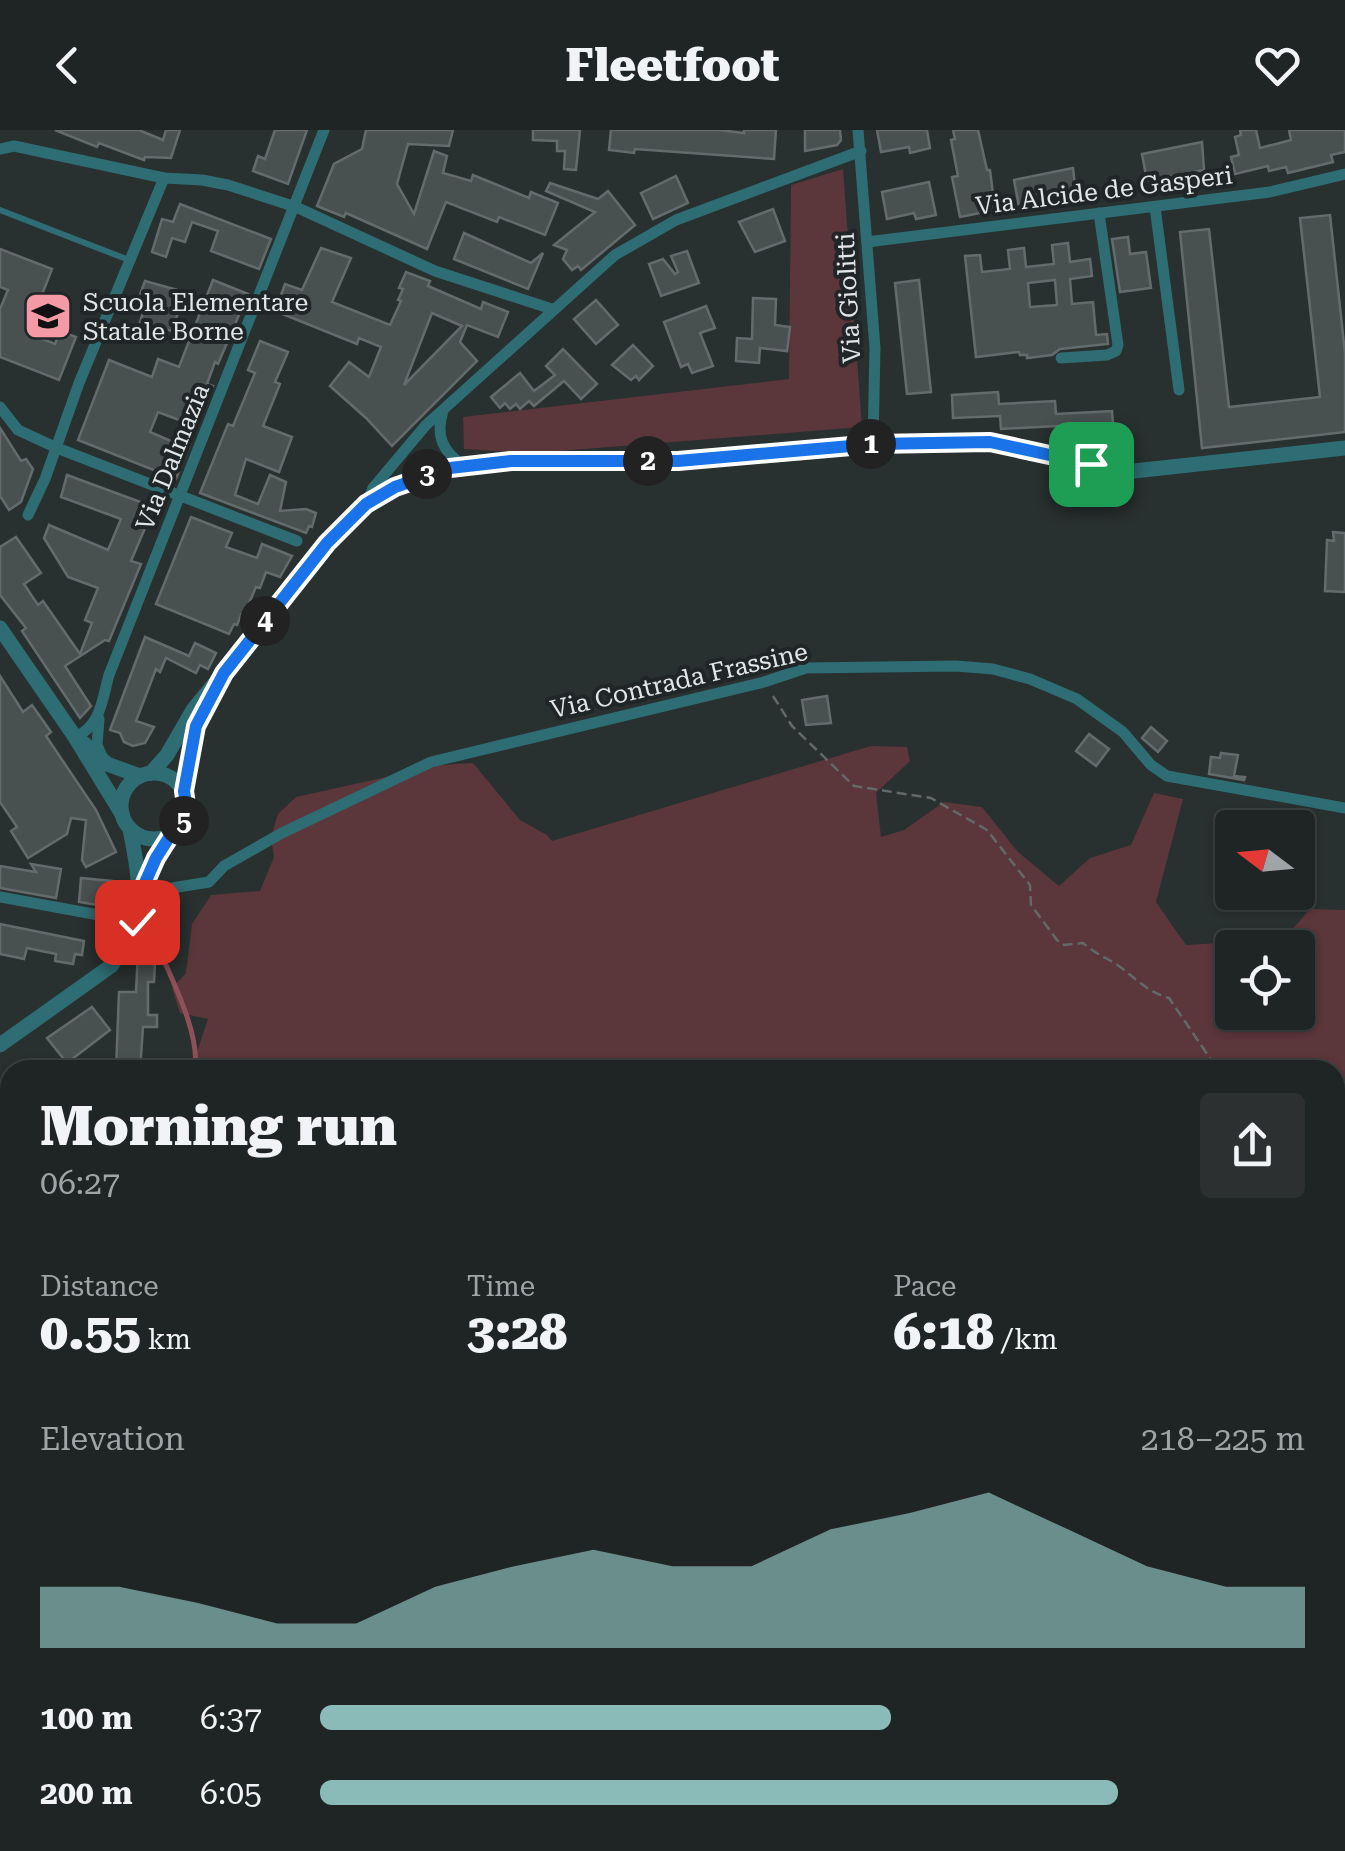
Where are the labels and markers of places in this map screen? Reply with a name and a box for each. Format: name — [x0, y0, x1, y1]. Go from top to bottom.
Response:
place label: Scuola Elementare Statale Borne — [83, 288, 308, 346]
school or university icon: Scuola Elementare Statale Borne — [22, 290, 74, 342]
pin: 1 — [846, 419, 896, 469]
pin — [1049, 422, 1134, 507]
pin: 2 — [623, 436, 673, 486]
pin: 3 — [402, 449, 452, 499]
pin: 4 — [240, 596, 290, 646]
pin: 5 — [159, 796, 209, 846]
pin — [95, 880, 180, 965]

